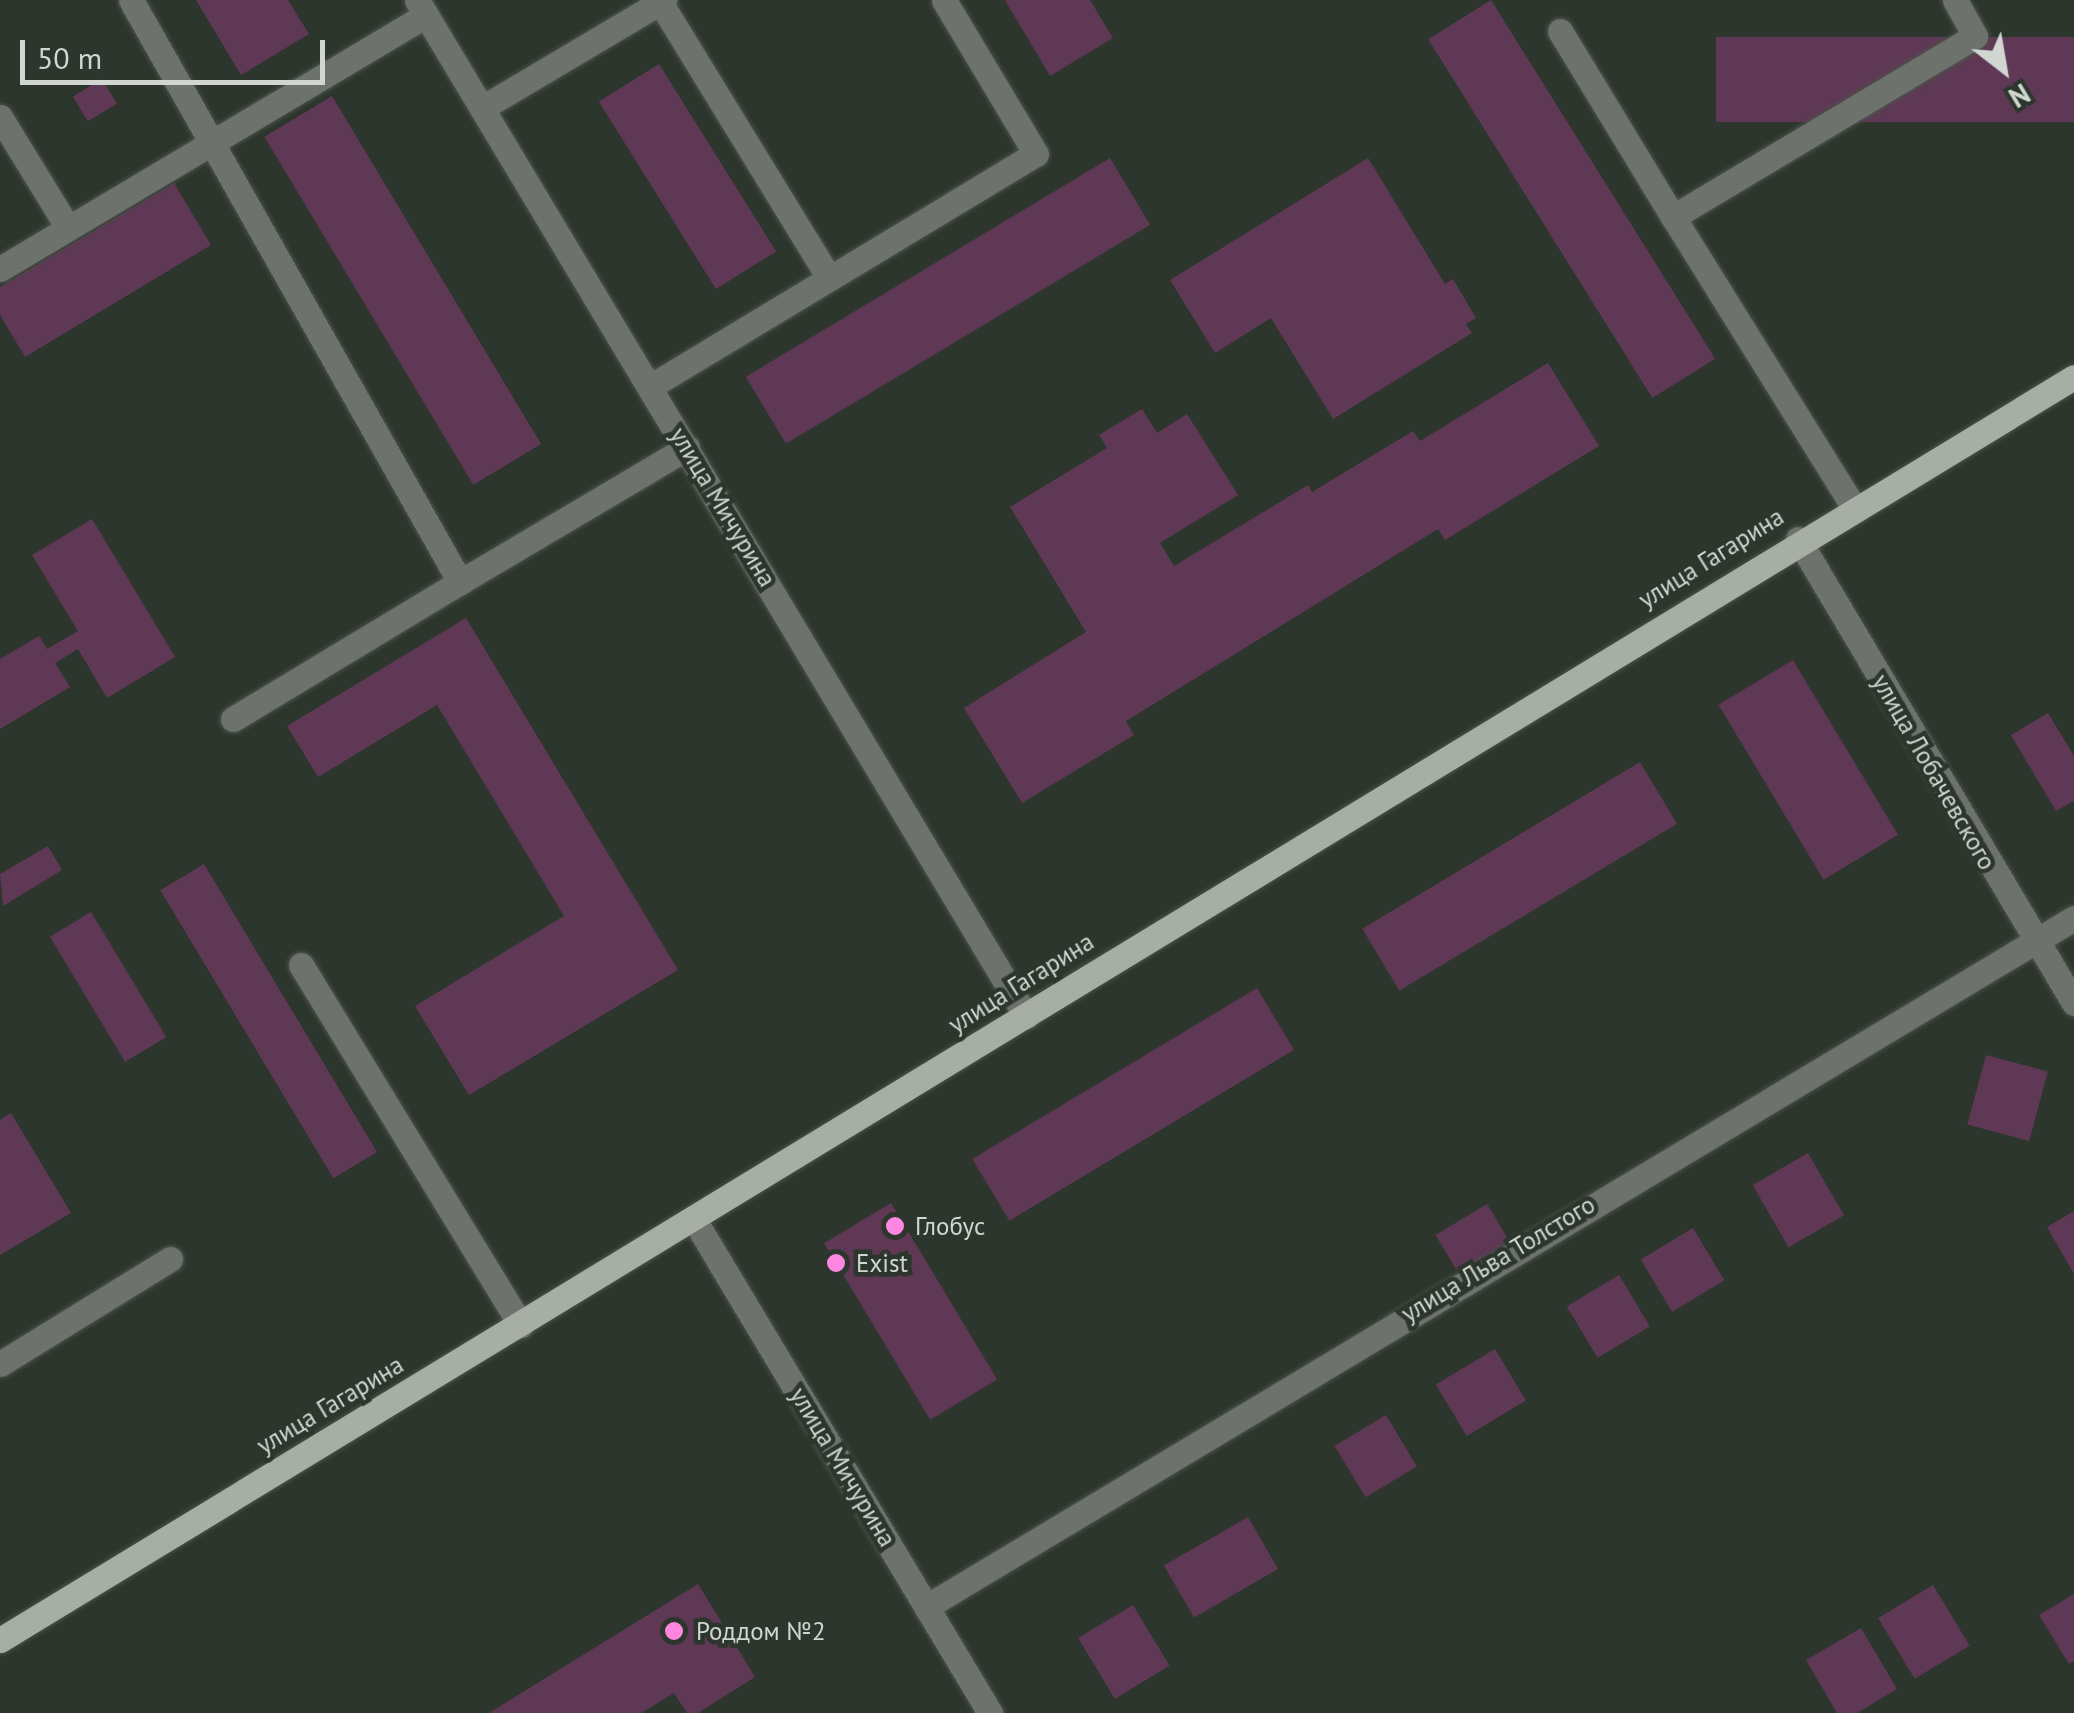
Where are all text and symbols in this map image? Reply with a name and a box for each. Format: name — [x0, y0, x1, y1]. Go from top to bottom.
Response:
scale bar — [25, 20, 330, 82]
north arrow — [1954, 20, 2054, 120]
text: 50 m — [37, 38, 102, 77]
text: N — [2002, 76, 2037, 117]
street label: улица Мичурина — [664, 422, 782, 592]
street label: улица Гагарина — [1633, 501, 1789, 615]
street label: улица Лобачевского — [1866, 669, 2002, 875]
street label: улица Гагарина — [943, 926, 1099, 1040]
street label: улица Льва Толстого — [1395, 1189, 1601, 1329]
place label: Глобус — [915, 1211, 985, 1241]
marker: Глобус — [884, 1215, 906, 1237]
place label: Exist — [856, 1248, 908, 1278]
marker: Exist — [825, 1252, 847, 1274]
street label: улица Гагарина — [251, 1349, 409, 1461]
street label: улица Мичурина — [784, 1382, 902, 1552]
place label: Роддом №2 — [696, 1616, 826, 1646]
marker: Роддом №2 — [661, 1618, 687, 1644]

